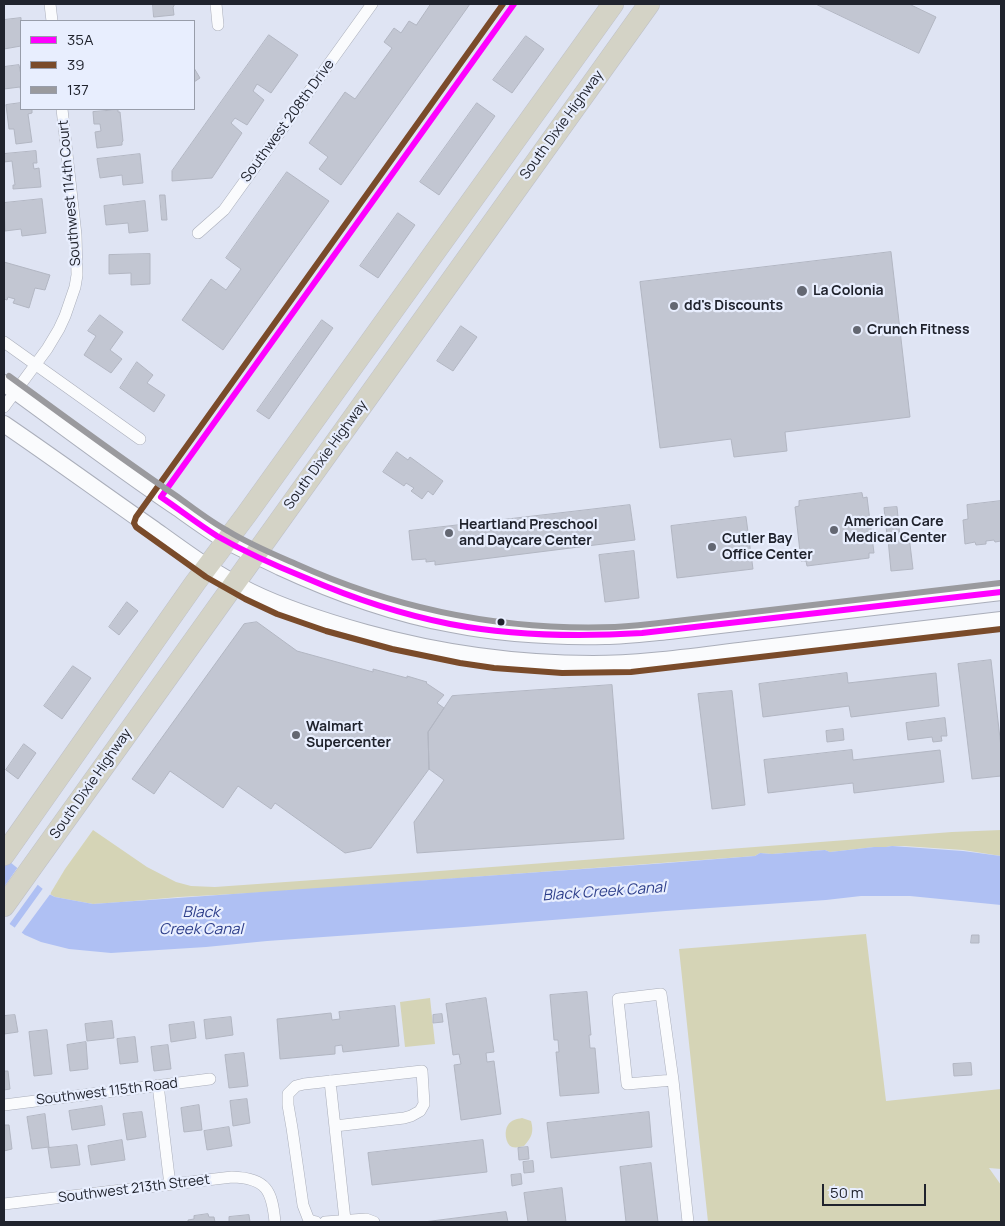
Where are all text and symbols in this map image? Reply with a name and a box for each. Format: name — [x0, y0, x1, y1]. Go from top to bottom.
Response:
legend — [20, 20, 195, 110]
text: 35A — [67, 29, 93, 50]
text: 39 — [67, 54, 85, 75]
street label: Southwest 208th Drive — [238, 56, 338, 186]
street label: South Dixie Highway — [517, 67, 607, 183]
text: 137 — [67, 79, 89, 100]
street label: Southwest 114th Court — [55, 119, 85, 267]
place label: La Colonia — [813, 283, 884, 299]
marker: La Colonia — [795, 284, 809, 298]
place label: dd's Discounts — [684, 298, 783, 314]
marker: dd's Discounts — [668, 300, 680, 312]
place label: Crunch Fitness — [867, 322, 969, 338]
marker: Crunch Fitness — [851, 324, 863, 336]
street label: South Dixie Highway — [281, 397, 371, 513]
place label: American Care Medical Center — [844, 514, 947, 546]
place label: Heartland Preschool and Daycare Center — [459, 517, 598, 550]
marker: American Care Medical Center — [828, 524, 840, 536]
marker: Heartland Preschool and Daycare Center — [443, 527, 455, 539]
place label: Cutler Bay Office Center — [722, 531, 813, 564]
marker: Cutler Bay Office Center — [706, 541, 718, 553]
unlabelled marker — [496, 617, 506, 627]
place label: Walmart Supercenter — [306, 719, 391, 752]
street label: South Dixie Highway — [47, 726, 135, 842]
marker: Walmart Supercenter — [290, 729, 302, 741]
water label: Black Creek Canal — [542, 879, 666, 905]
water label: Black Creek Canal — [159, 904, 243, 939]
street label: Southwest 115th Road — [35, 1075, 179, 1109]
street label: Southwest 213th Street — [57, 1171, 211, 1207]
scale bar — [825, 1174, 929, 1206]
text: 50 m — [830, 1182, 864, 1203]

